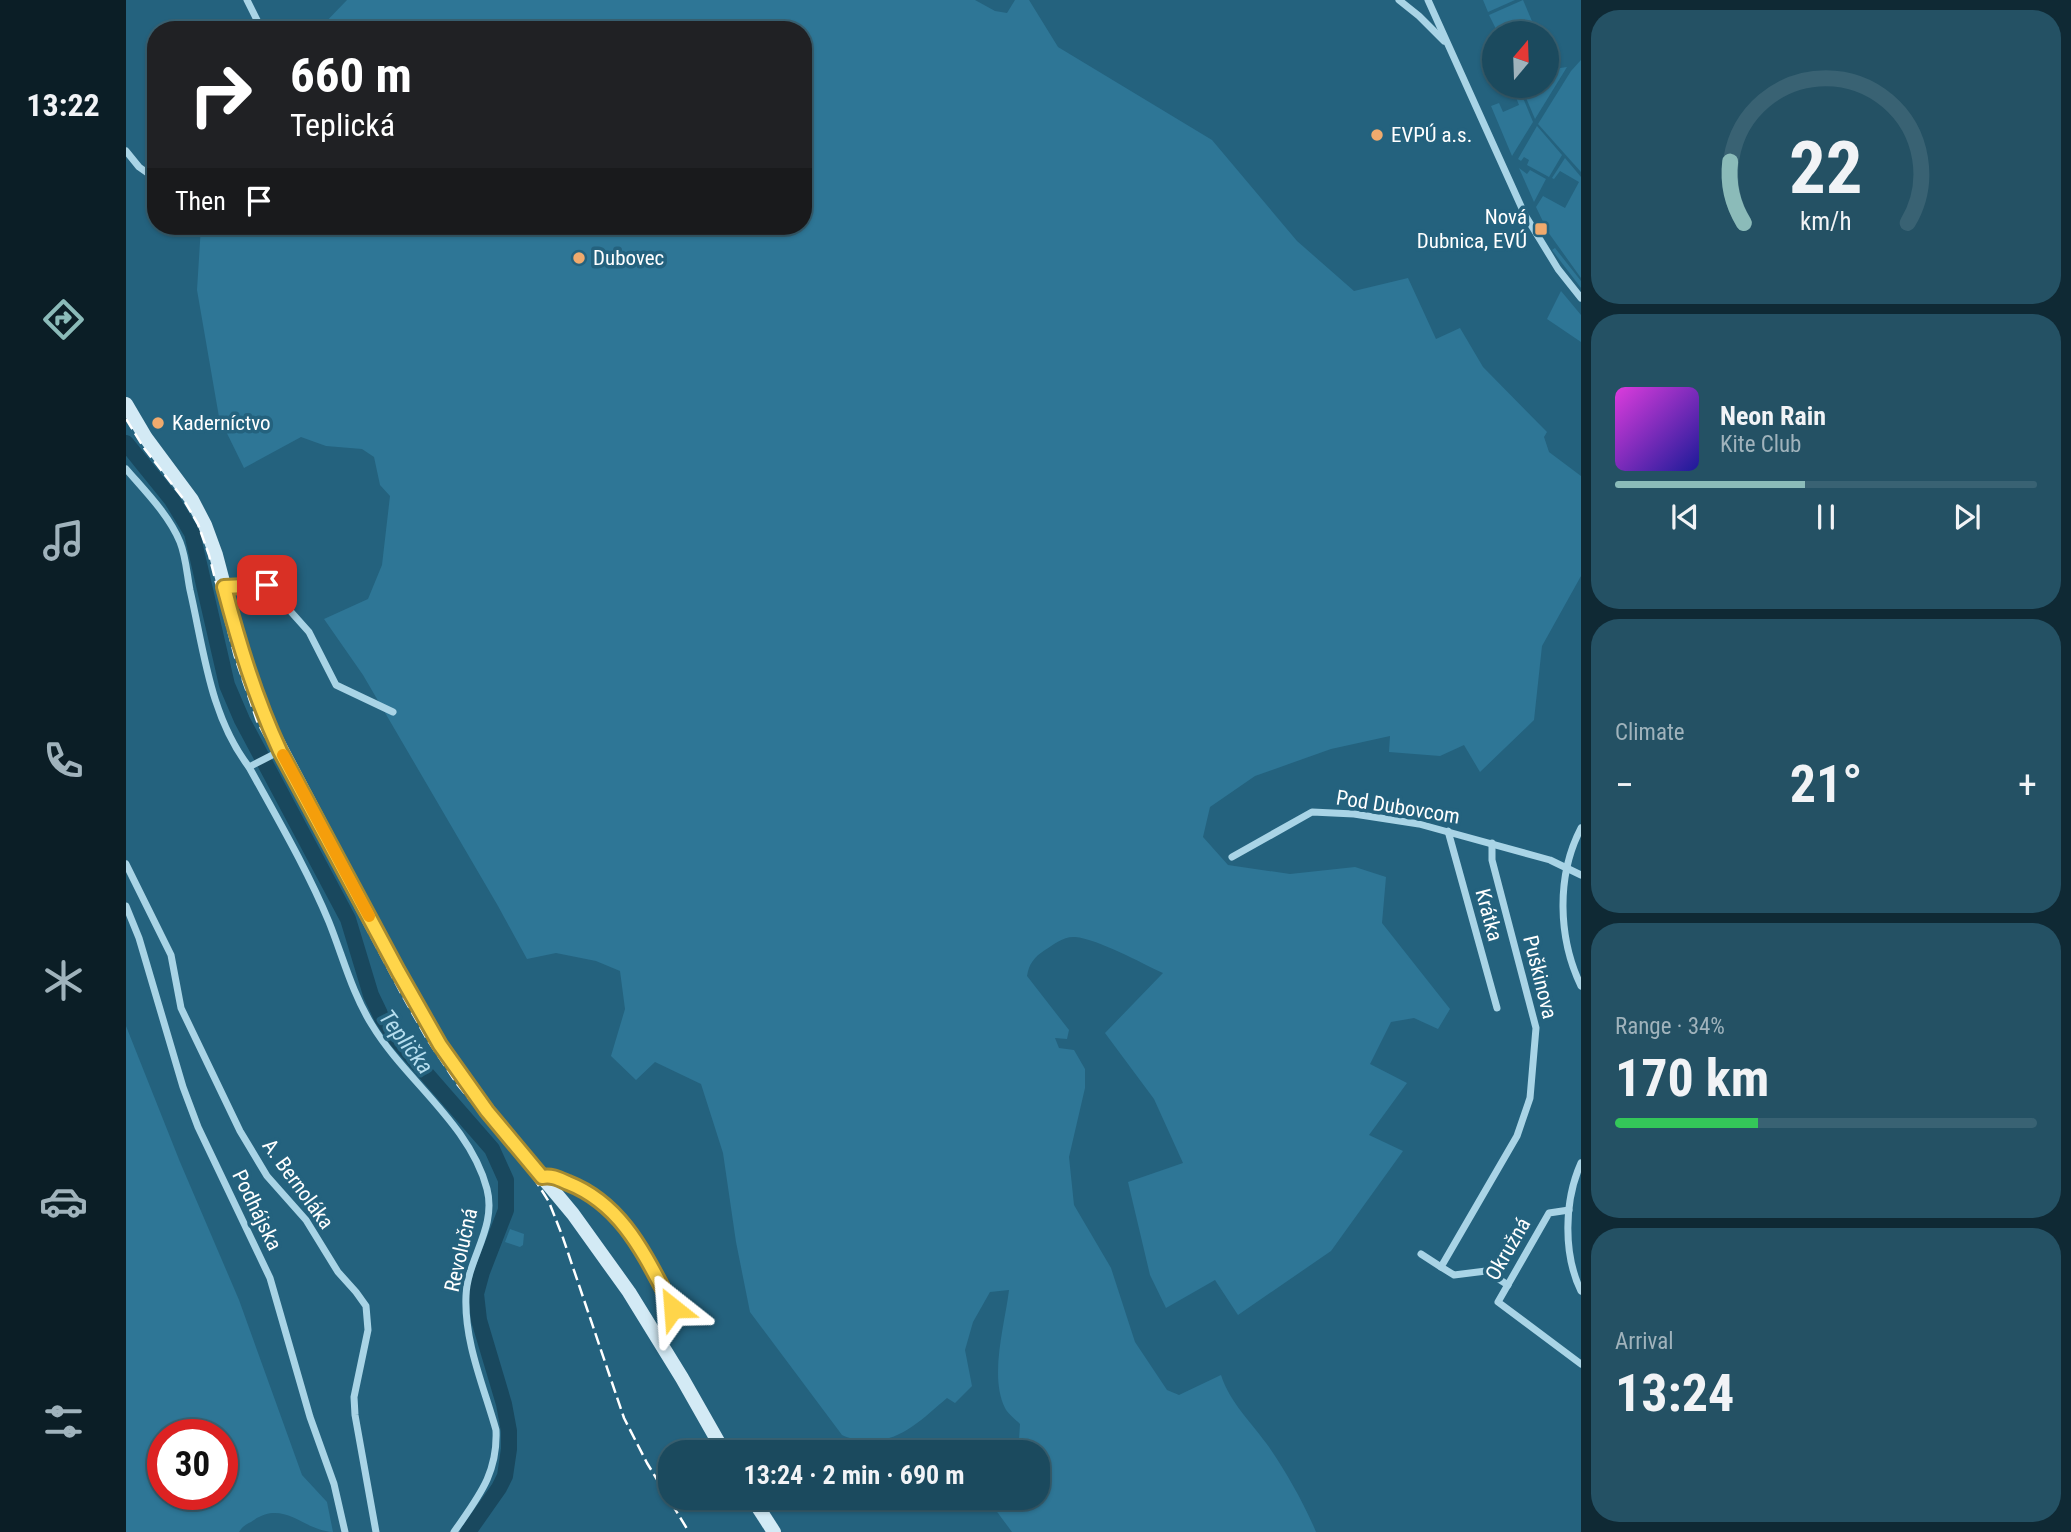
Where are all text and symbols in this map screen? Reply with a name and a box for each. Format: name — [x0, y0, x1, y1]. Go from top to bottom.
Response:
north arrow — [1482, 21, 1559, 98]
map controls — [1482, 21, 1559, 98]
text: 660 m — [290, 47, 412, 104]
icon: right — [175, 49, 266, 140]
text: 13:22 — [26, 86, 100, 124]
text: Teplická — [290, 106, 395, 144]
place label: EVPÚ a.s. — [1391, 123, 1472, 147]
text: 22 — [1789, 126, 1863, 212]
marker: EVPÚ a.s. — [1369, 127, 1385, 143]
icon: arrive — [240, 182, 278, 220]
text: Then — [175, 186, 226, 216]
place label: Nová Dubnica, EVÚ — [1417, 205, 1527, 253]
text: km/h — [1800, 207, 1852, 236]
marker: Nová Dubnica, EVÚ — [1533, 221, 1549, 237]
place label: Dubovec — [593, 246, 664, 270]
marker: Dubovec — [571, 250, 587, 266]
icon: directions — [39, 295, 88, 344]
text: Neon Rain — [1720, 401, 1826, 431]
place label: Kaderníctvo — [172, 411, 271, 435]
marker: Kaderníctvo — [150, 415, 166, 431]
text: Kite Club — [1720, 431, 1801, 458]
icon: previous — [1666, 498, 1704, 536]
icon: pause — [1807, 498, 1845, 536]
icon: next — [1948, 498, 1986, 536]
icon: music — [39, 516, 88, 565]
pin — [237, 555, 297, 615]
icon: arrive — [248, 566, 286, 604]
text: Climate — [1615, 719, 1685, 746]
icon: phone — [39, 736, 88, 785]
text: 21° — [1790, 754, 1862, 815]
text: − — [1615, 763, 1634, 807]
text: + — [2018, 763, 2037, 807]
street label: Pod Dubovcom — [1334, 785, 1462, 829]
street label: Krátka — [1471, 886, 1507, 944]
street label: Puškinova — [1518, 933, 1562, 1021]
icon: climate — [39, 956, 88, 1005]
water label: Teplička — [373, 1005, 439, 1079]
text: Range · 34% — [1615, 1013, 1725, 1040]
text: 170 km — [1615, 1048, 1769, 1109]
street label: A. Bernoláka — [257, 1134, 339, 1234]
street label: Podhájska — [227, 1166, 287, 1254]
icon: car — [39, 1177, 88, 1226]
street label: Revolučná — [440, 1206, 482, 1294]
street label: Okružná — [1481, 1214, 1535, 1284]
position arrow — [636, 1271, 710, 1345]
text: Arrival — [1615, 1328, 1674, 1355]
text: 13:24 — [1615, 1363, 1734, 1424]
icon: filters — [39, 1397, 88, 1446]
speed limit sign: 30 — [147, 1419, 238, 1510]
text: 13:24 · 2 min · 690 m — [744, 1460, 964, 1490]

